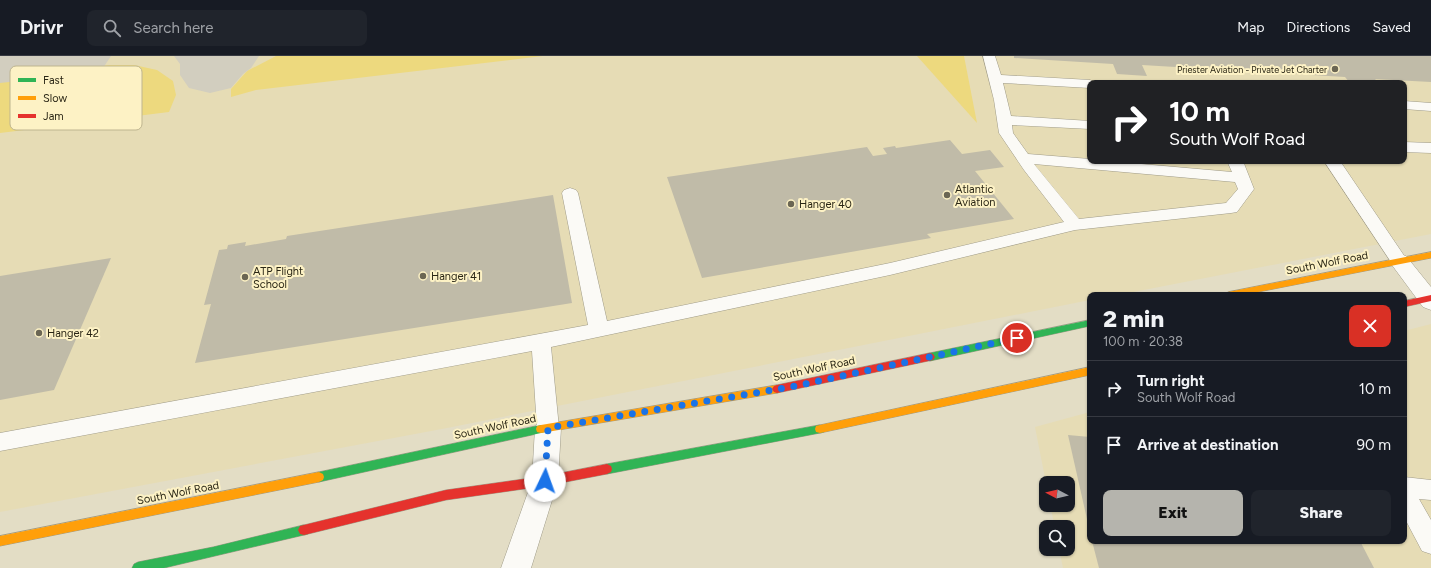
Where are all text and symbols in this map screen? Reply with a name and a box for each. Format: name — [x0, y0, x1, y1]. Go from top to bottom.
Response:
search box — [87, 10, 367, 46]
text: Drivr — [20, 16, 63, 39]
icon: search — [101, 17, 123, 39]
text: Search here — [133, 19, 213, 37]
text: Map — [1237, 19, 1265, 36]
text: Directions — [1287, 19, 1350, 36]
text: Saved — [1372, 19, 1411, 36]
place label: Priester Aviation - Private Jet Charter — [1177, 64, 1327, 75]
marker: Priester Aviation - Private Jet Charter — [1330, 64, 1340, 74]
legend — [10, 66, 142, 130]
text: Fast — [43, 74, 64, 87]
text: Slow — [43, 92, 67, 105]
text: 10 m — [1169, 94, 1230, 128]
icon: right — [1103, 96, 1155, 148]
text: Jam — [43, 110, 64, 123]
text: South Wolf Road — [1169, 128, 1305, 150]
place label: Atlantic Aviation — [955, 183, 995, 209]
marker: Atlantic Aviation — [942, 190, 952, 200]
place label: Hanger 40 — [799, 198, 852, 211]
marker: Hanger 40 — [786, 199, 796, 209]
street label: South Wolf Road — [1285, 249, 1369, 277]
place label: ATP Flight School — [253, 265, 303, 291]
place label: Hanger 41 — [431, 270, 481, 283]
marker: Hanger 41 — [418, 271, 428, 281]
marker: ATP Flight School — [240, 272, 250, 282]
text: 2 min — [1103, 304, 1164, 333]
button: close — [1349, 305, 1391, 347]
pin — [1000, 321, 1034, 355]
place label: Hanger 42 — [47, 327, 99, 340]
icon: arrive — [1006, 327, 1028, 349]
marker: Hanger 42 — [34, 328, 44, 338]
text: 100 m · 20:38 — [1103, 334, 1183, 349]
street label: South Wolf Road — [772, 354, 856, 384]
text: Turn right — [1137, 372, 1205, 390]
icon: right — [1103, 378, 1125, 400]
text: 10 m — [1359, 380, 1391, 398]
text: South Wolf Road — [1137, 390, 1235, 405]
street label: South Wolf Road — [453, 412, 537, 442]
icon: arrive — [1103, 434, 1125, 456]
text: Arrive at destination — [1137, 436, 1278, 454]
text: 90 m — [1356, 436, 1391, 454]
position arrow — [524, 460, 566, 502]
north arrow — [1039, 476, 1075, 512]
map controls — [1039, 476, 1075, 556]
street label: South Wolf Road — [136, 479, 220, 507]
button: Exit — [1103, 490, 1243, 536]
button: Share — [1251, 490, 1391, 536]
button: search — [1039, 520, 1075, 556]

